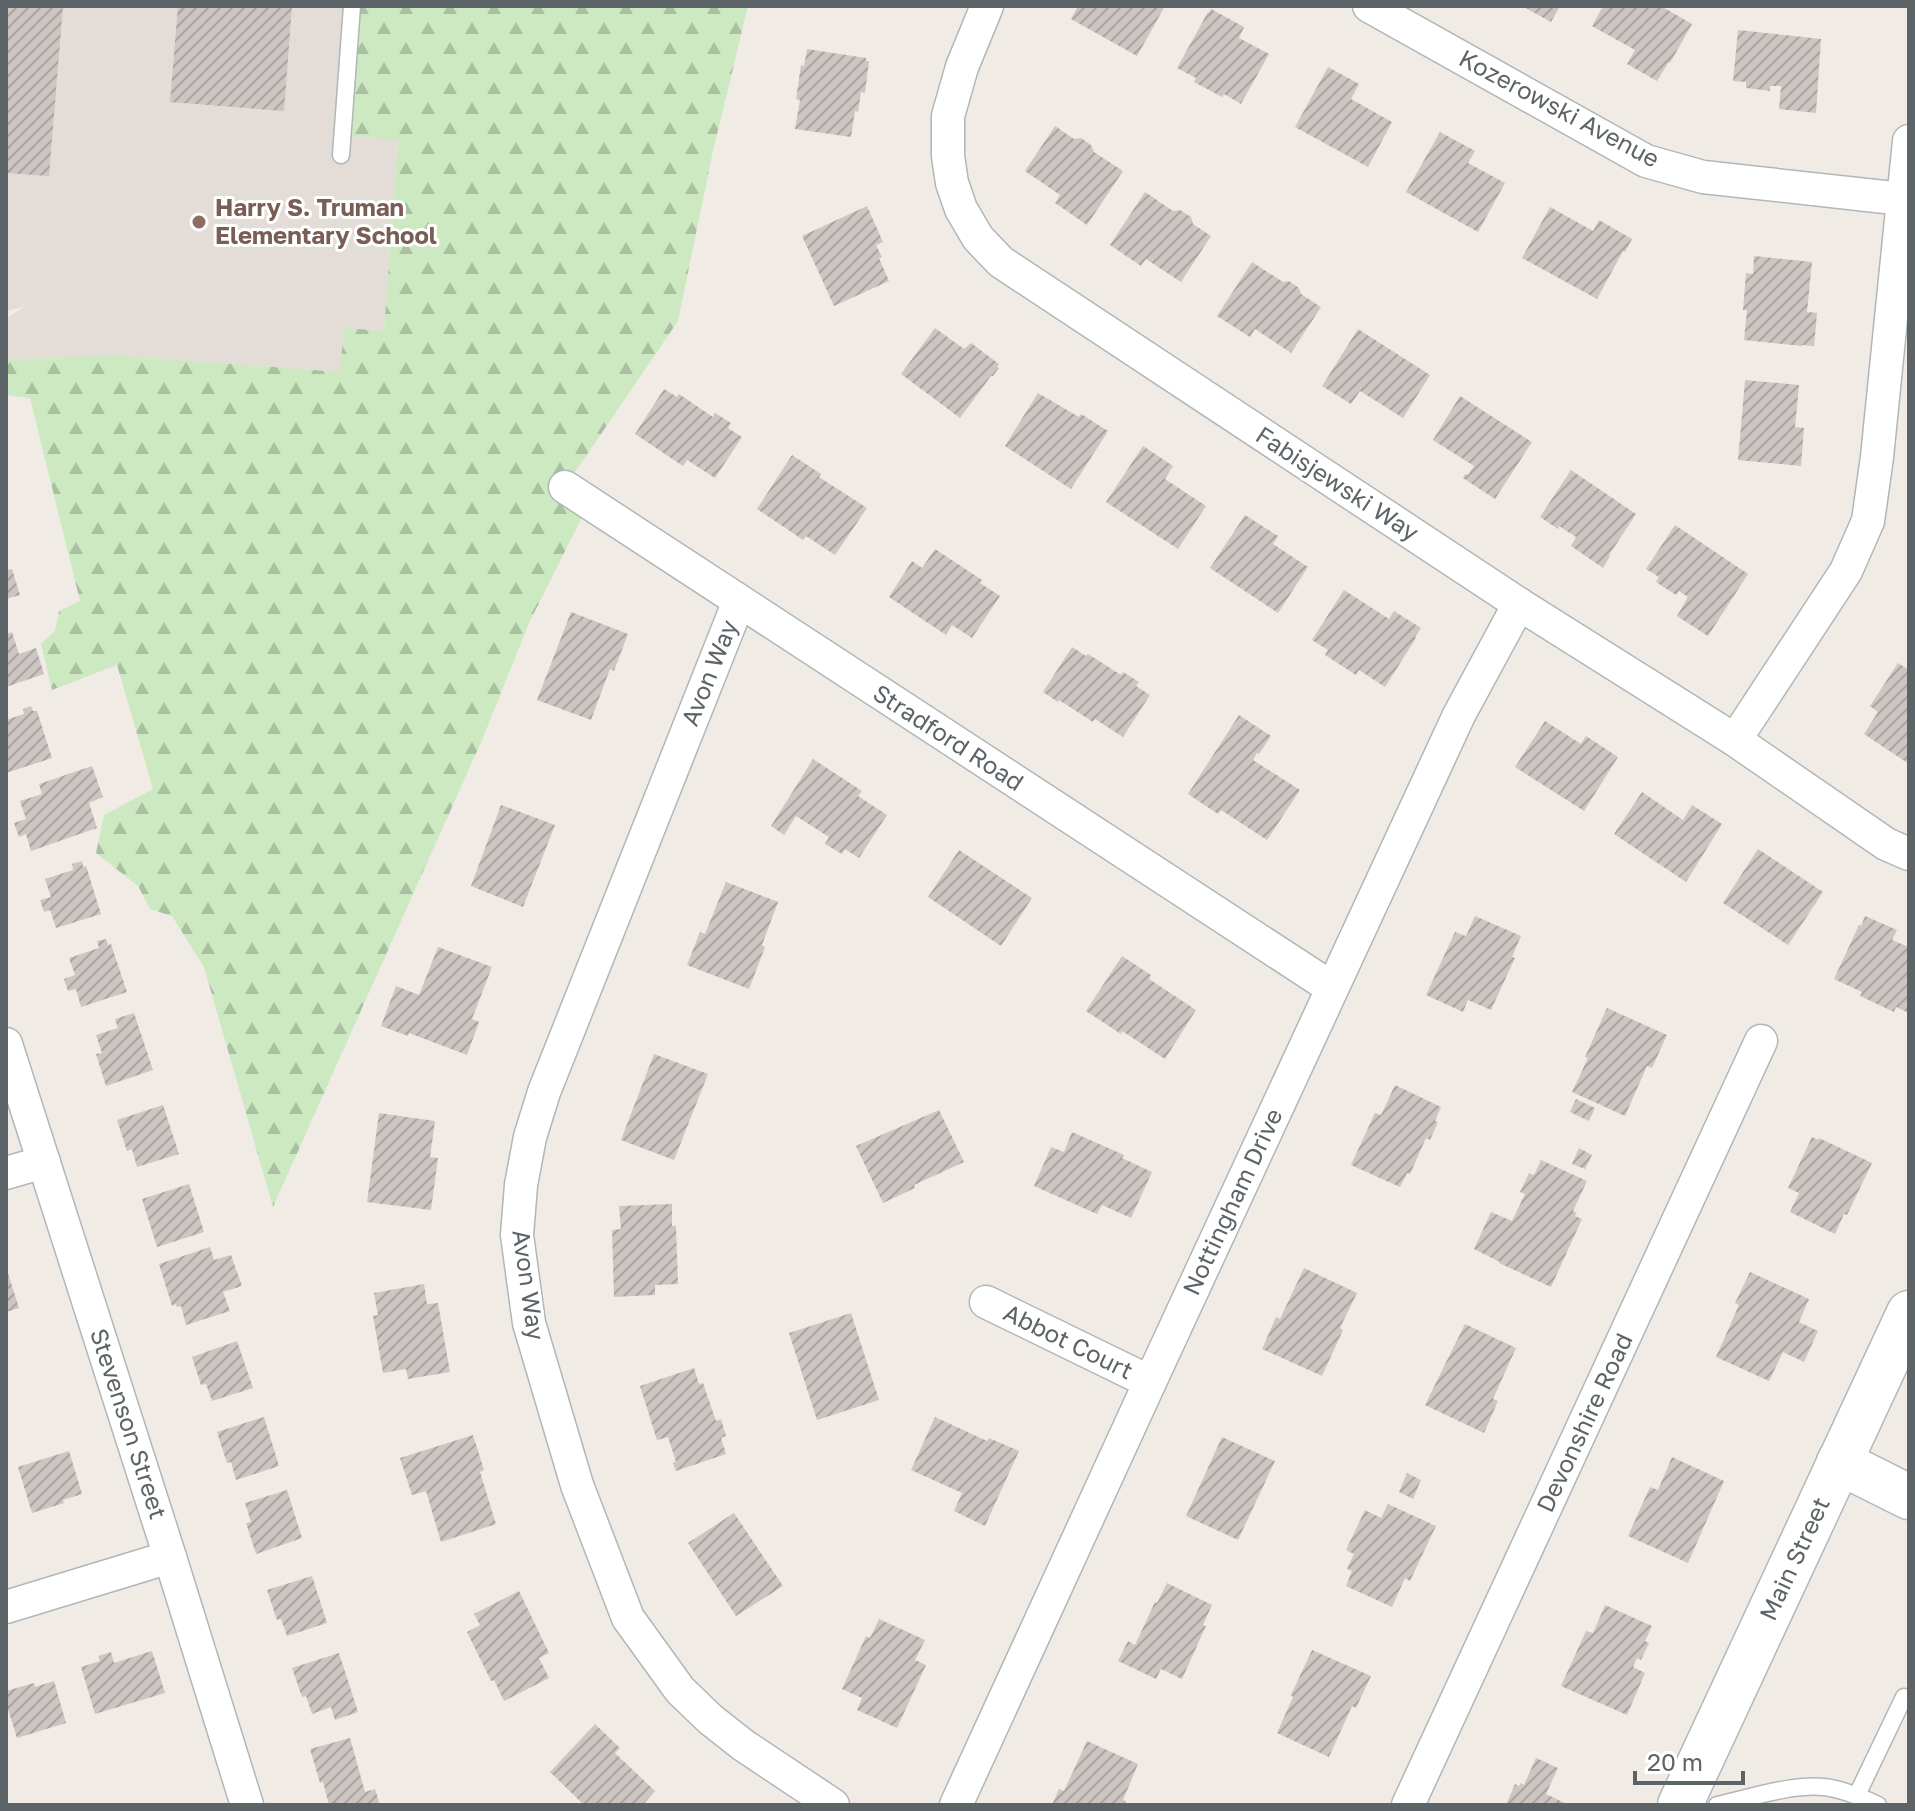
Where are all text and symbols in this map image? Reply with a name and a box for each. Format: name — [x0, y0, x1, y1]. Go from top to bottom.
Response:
street label: Kozerowski Avenue — [1455, 43, 1665, 173]
place label: Harry S. Truman Elementary School — [215, 192, 437, 249]
marker: Harry S. Truman Elementary School — [190, 213, 208, 231]
street label: Fabisjewski Way — [1251, 419, 1425, 546]
street label: Avon Way — [674, 615, 743, 730]
street label: Stradford Road — [868, 677, 1029, 796]
street label: Nottingham Drive — [1176, 1103, 1288, 1299]
street label: Avon Way — [507, 1228, 552, 1342]
street label: Abbot Court — [999, 1297, 1138, 1384]
street label: Stevenson Street — [85, 1325, 174, 1522]
street label: Devonshire Road — [1529, 1328, 1638, 1516]
street label: Main Street — [1753, 1492, 1835, 1625]
scale bar — [1635, 1735, 1743, 1785]
text: 20 m — [1647, 1747, 1703, 1776]

